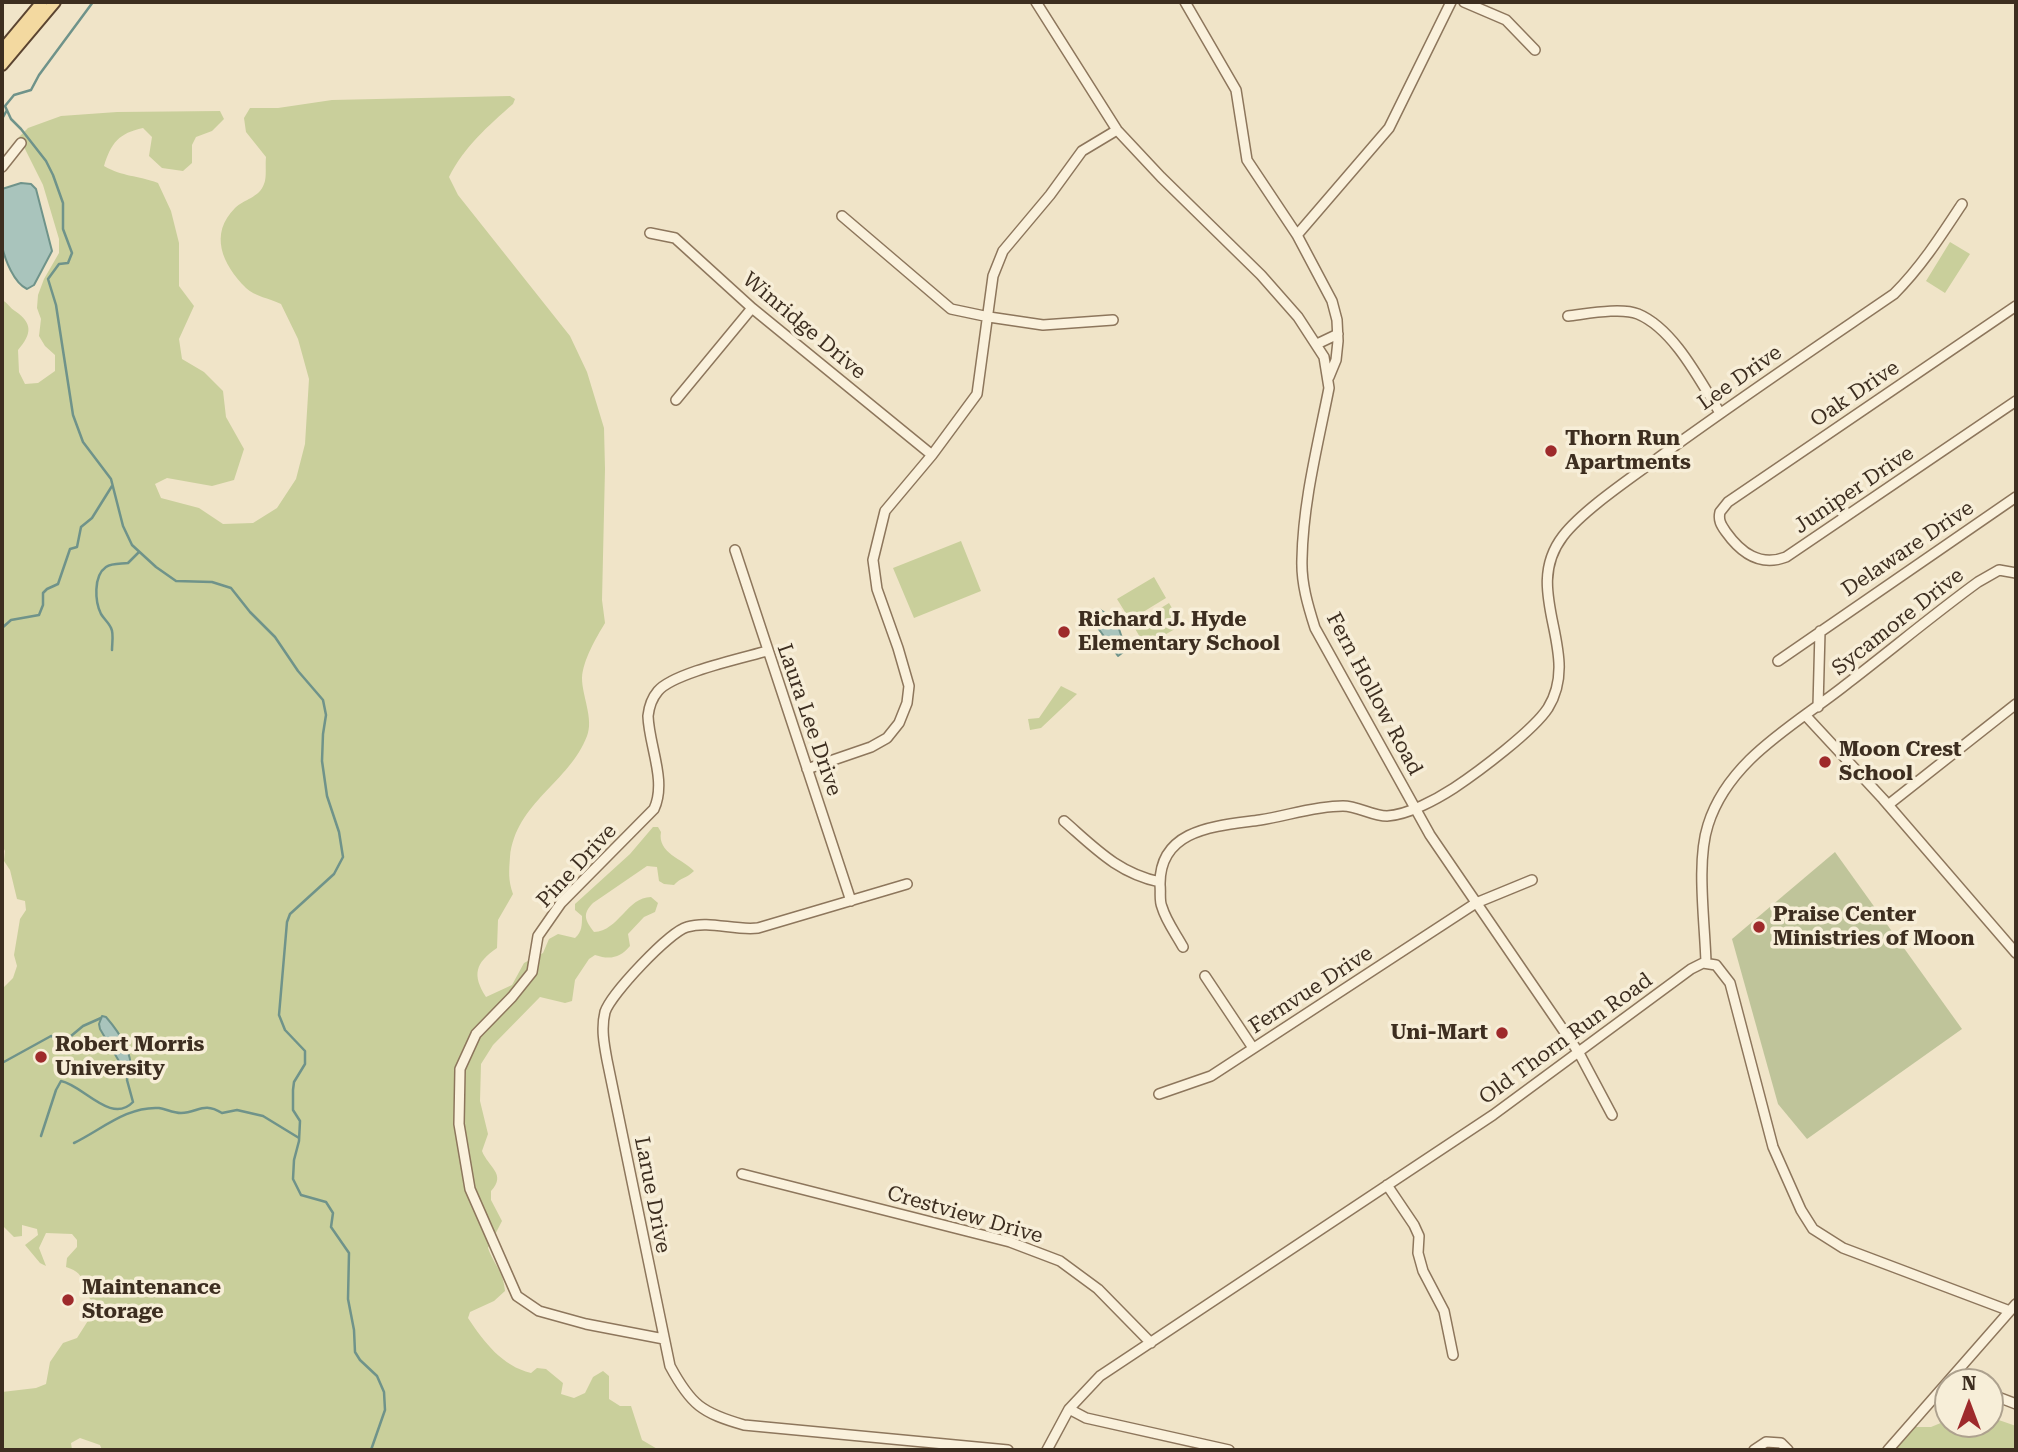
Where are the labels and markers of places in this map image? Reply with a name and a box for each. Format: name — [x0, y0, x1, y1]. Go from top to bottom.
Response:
place label: Thorn Run Apartments — [1565, 426, 1691, 476]
marker: Thorn Run Apartments — [1543, 443, 1559, 459]
place label: Richard J. Hyde Elementary School — [1078, 607, 1280, 657]
marker: Richard J. Hyde Elementary School — [1056, 624, 1072, 640]
place label: Moon Crest School — [1839, 737, 1962, 787]
marker: Moon Crest School — [1817, 754, 1833, 770]
place label: Praise Center Ministries of Moon — [1773, 902, 1975, 952]
marker: Praise Center Ministries of Moon — [1751, 919, 1767, 935]
place label: Uni-Mart — [1390, 1020, 1488, 1046]
marker: Uni-Mart — [1494, 1025, 1510, 1041]
place label: Robert Morris University — [55, 1032, 204, 1082]
marker: Robert Morris University — [33, 1049, 49, 1065]
place label: Maintenance Storage — [82, 1275, 221, 1325]
marker: Maintenance Storage — [60, 1292, 76, 1308]

